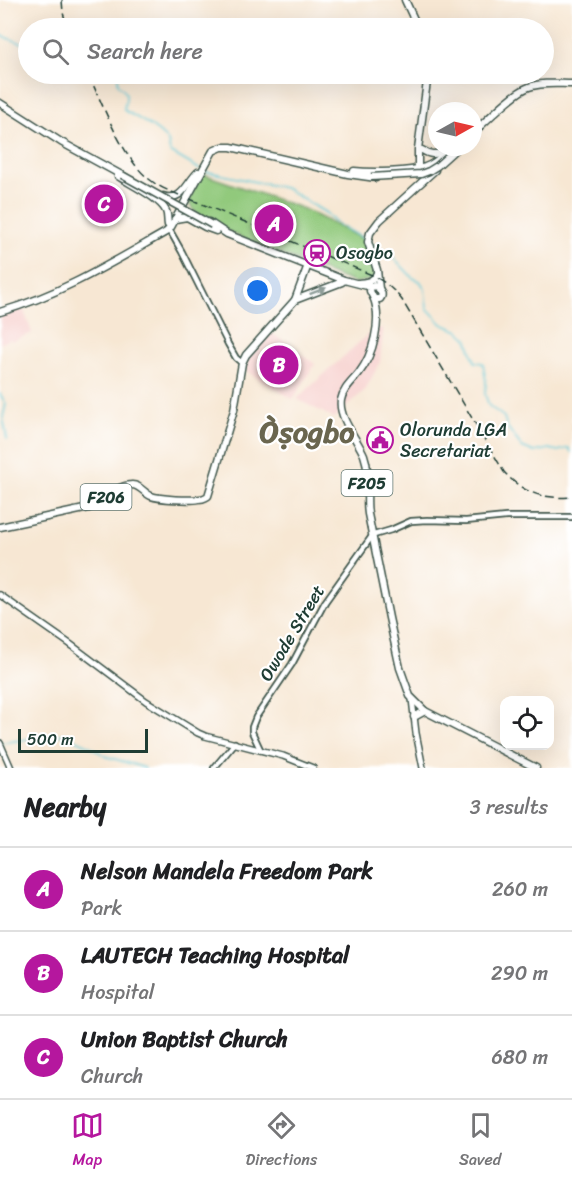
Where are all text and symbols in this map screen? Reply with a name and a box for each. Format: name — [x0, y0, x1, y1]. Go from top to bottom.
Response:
search box — [18, 18, 554, 84]
text: Search here — [87, 32, 203, 71]
icon: search — [39, 35, 72, 68]
north arrow — [428, 102, 482, 156]
pin: C — [84, 182, 124, 226]
pin: A — [254, 202, 294, 246]
place label: Osogbo — [336, 237, 393, 269]
station icon: Osogbo — [302, 238, 332, 268]
your location — [243, 276, 272, 305]
one-way arrow — [309, 286, 327, 295]
pin: B — [260, 342, 298, 388]
district label: Òṣogbo — [260, 405, 355, 459]
place label: Olorunda LGA Secretariat — [400, 414, 507, 467]
public building icon: Olorunda LGA Secretariat — [365, 425, 395, 455]
road number: F205 — [342, 470, 392, 496]
road number: F206 — [80, 484, 132, 510]
street label: Owode Street — [250, 578, 334, 688]
map controls — [500, 696, 554, 750]
button: locate — [500, 696, 554, 750]
text: 500 m — [27, 725, 73, 754]
scale bar — [18, 726, 148, 754]
text: Nearby — [24, 784, 106, 830]
text: 3 results — [470, 790, 548, 825]
text: Nelson Mandela Freedom Park — [81, 852, 373, 891]
text: A — [37, 872, 50, 907]
text: 260 m — [492, 872, 548, 907]
text: Park — [81, 891, 122, 926]
text: LAUTECH Teaching Hospital — [81, 936, 349, 975]
text: B — [37, 956, 50, 991]
text: 290 m — [491, 956, 548, 991]
text: Hospital — [81, 975, 154, 1010]
text: Union Baptist Church — [81, 1020, 288, 1059]
text: C — [37, 1040, 50, 1075]
text: 680 m — [491, 1040, 548, 1075]
text: Church — [81, 1059, 143, 1094]
tab: Map — [71, 1109, 104, 1174]
tab: Directions — [246, 1109, 317, 1174]
tab: Saved — [459, 1109, 501, 1174]

